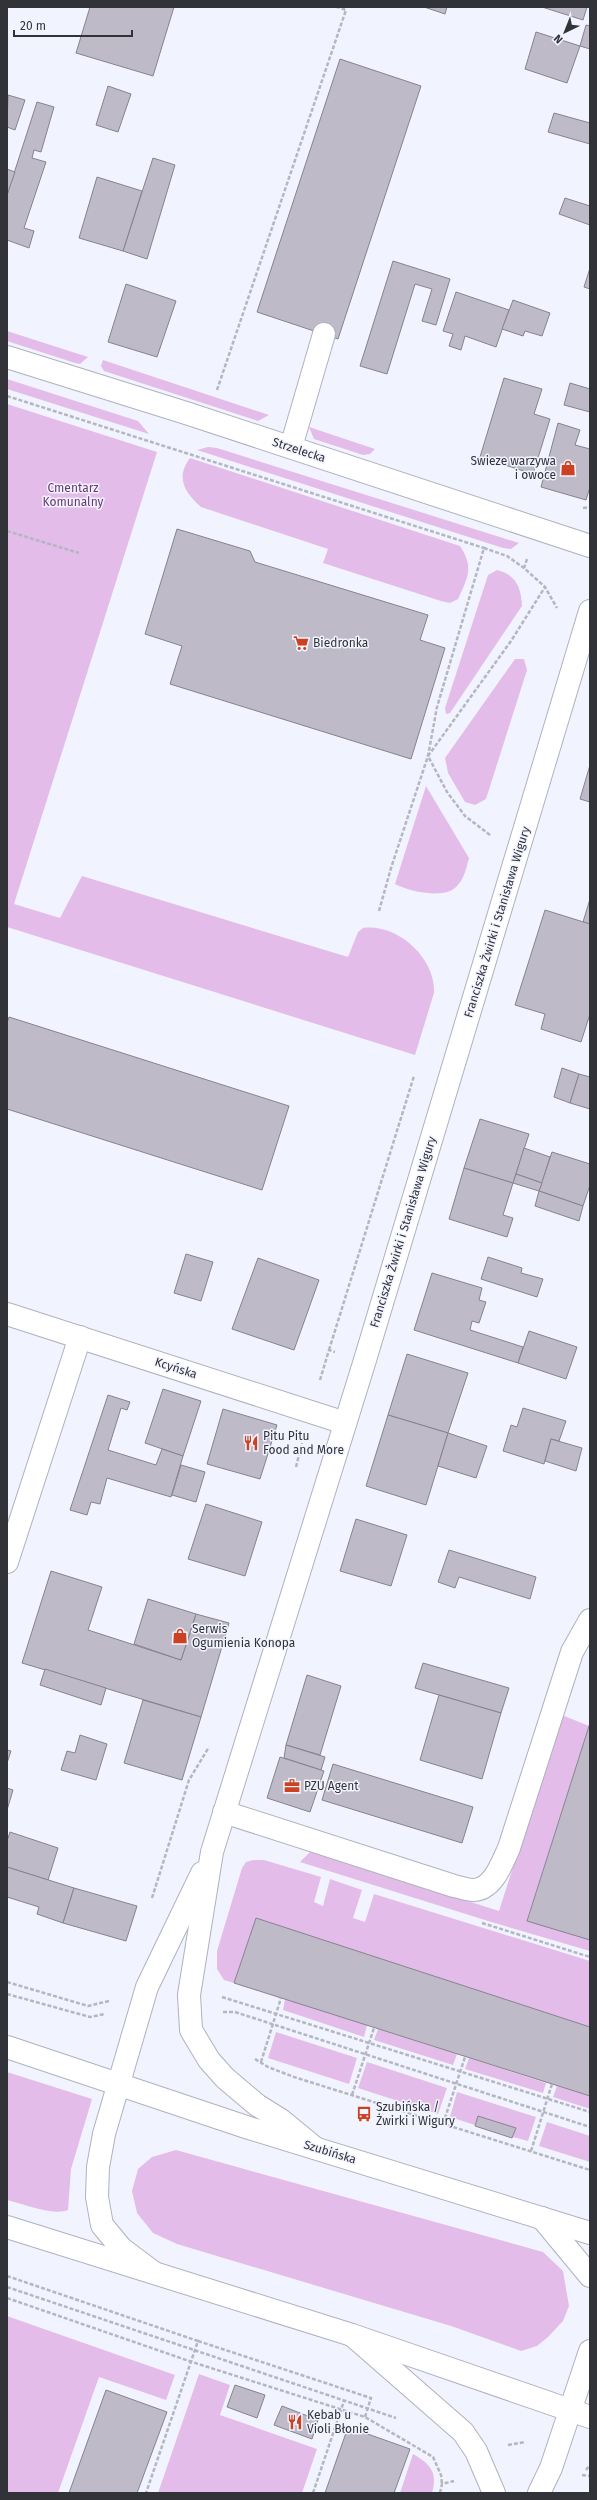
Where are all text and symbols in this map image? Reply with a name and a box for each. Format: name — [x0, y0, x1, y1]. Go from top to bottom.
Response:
scale bar — [14, 12, 132, 38]
north arrow — [545, 12, 585, 52]
text: 20 m — [20, 19, 46, 33]
text: N — [551, 32, 566, 46]
street label: Strzelecka — [271, 435, 327, 465]
place label: Swieze warzywa i owoce — [470, 454, 556, 482]
shop icon: Swieze warzywa i owoce — [559, 459, 577, 477]
park label: Cmentarz Komunalny — [43, 481, 104, 509]
supermarket icon: Biedronka — [292, 634, 310, 652]
place label: Biedronka — [313, 636, 368, 650]
street label: Franciszka Żwirki i Stanisława Wigury — [460, 824, 533, 1019]
street label: Franciszka Żwirki i Stanisława Wigury — [366, 1134, 439, 1329]
street label: Kcyńska — [153, 1355, 199, 1381]
place label: Pitu Pitu Food and More — [263, 1429, 344, 1457]
restaurant icon: Pitu Pitu Food and More — [242, 1434, 260, 1452]
place label: Serwis Ogumienia Konopa — [192, 1622, 295, 1650]
shop icon: Serwis Ogumienia Konopa — [171, 1627, 189, 1645]
office icon: PZU Agent — [283, 1777, 301, 1795]
place label: PZU Agent — [304, 1779, 359, 1793]
place label: Szubińska / Żwirki i Wigury — [376, 2100, 455, 2128]
bus stop icon: Szubińska / Żwirki i Wigury — [355, 2105, 373, 2123]
street label: Szubińska — [302, 2137, 358, 2167]
place label: Kebab u Violi Błonie — [307, 2408, 369, 2436]
restaurant icon: Kebab u Violi Błonie — [286, 2413, 304, 2431]

